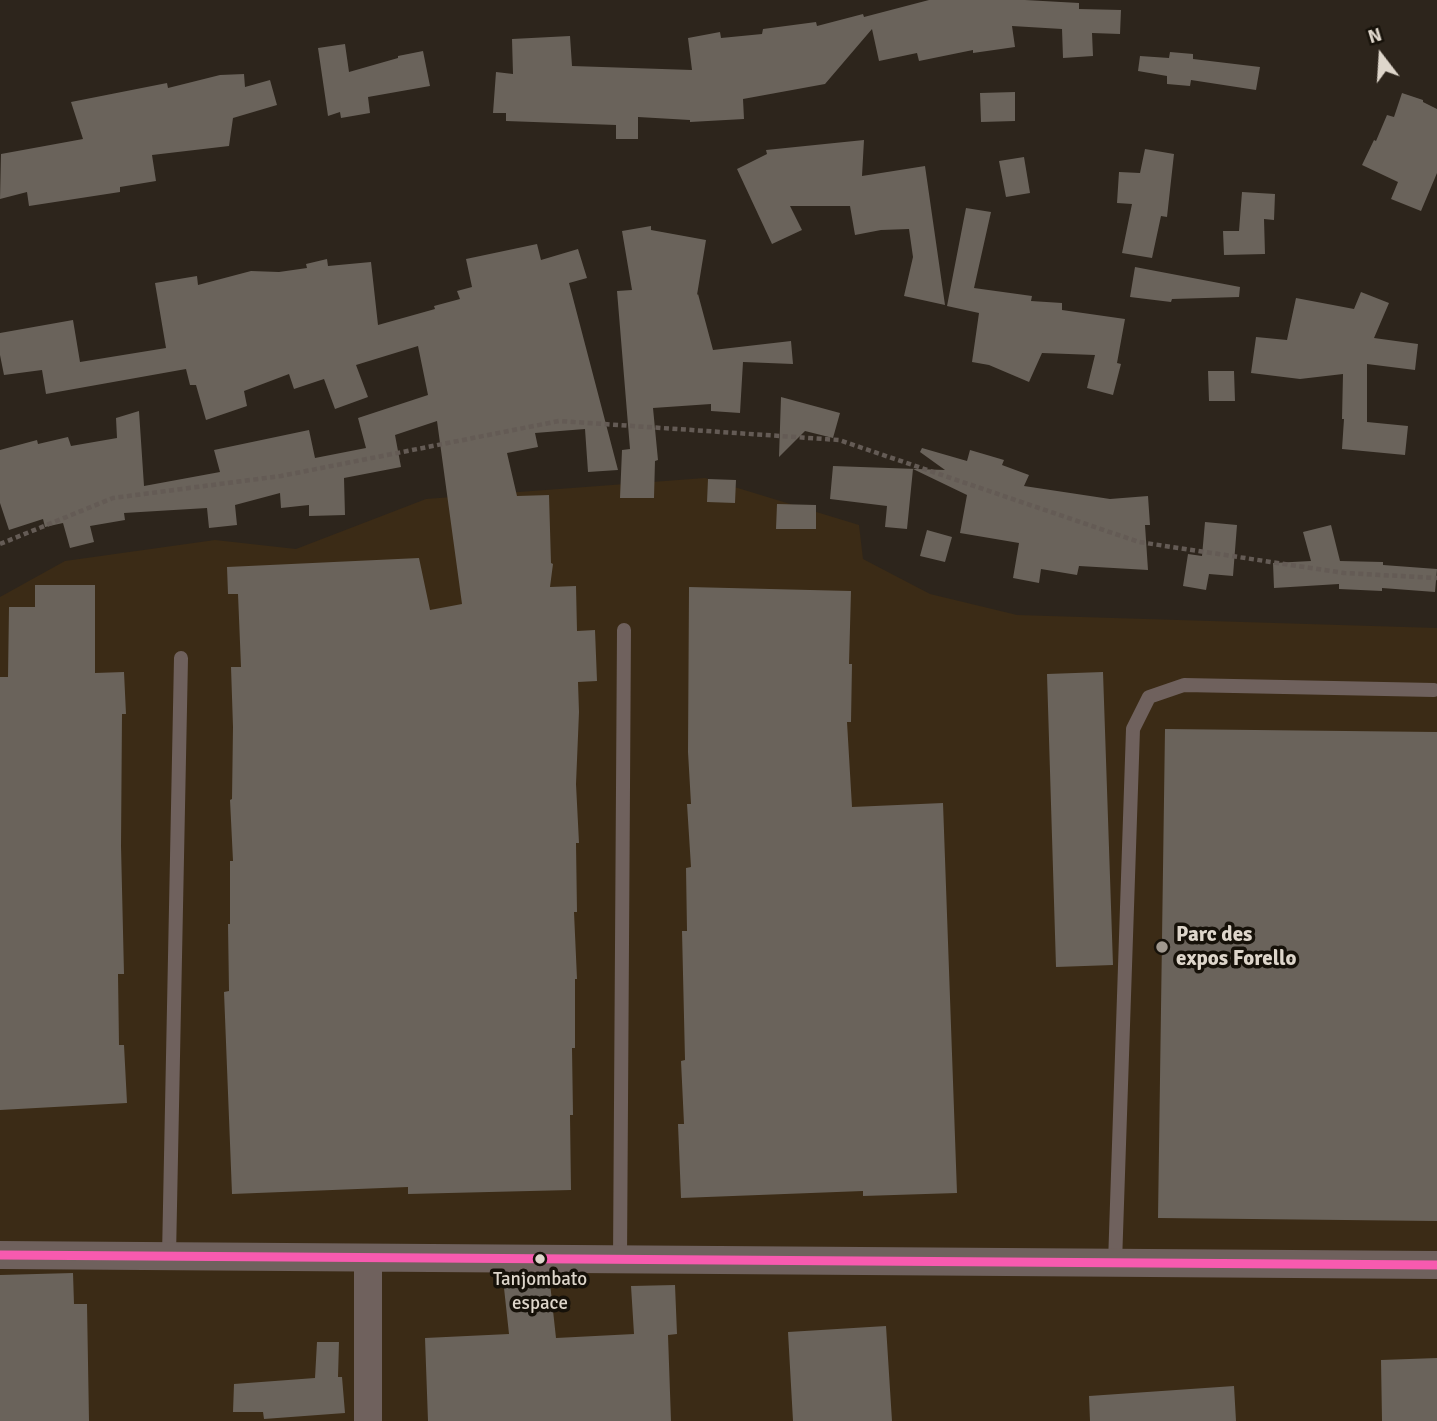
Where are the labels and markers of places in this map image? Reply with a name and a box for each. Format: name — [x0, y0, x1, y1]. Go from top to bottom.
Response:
place label: Parc des expos Forello — [1176, 922, 1296, 972]
marker: Parc des expos Forello — [1154, 939, 1170, 955]
marker: Tanjombato espace — [533, 1252, 547, 1266]
place label: Tanjombato espace — [493, 1269, 587, 1313]

